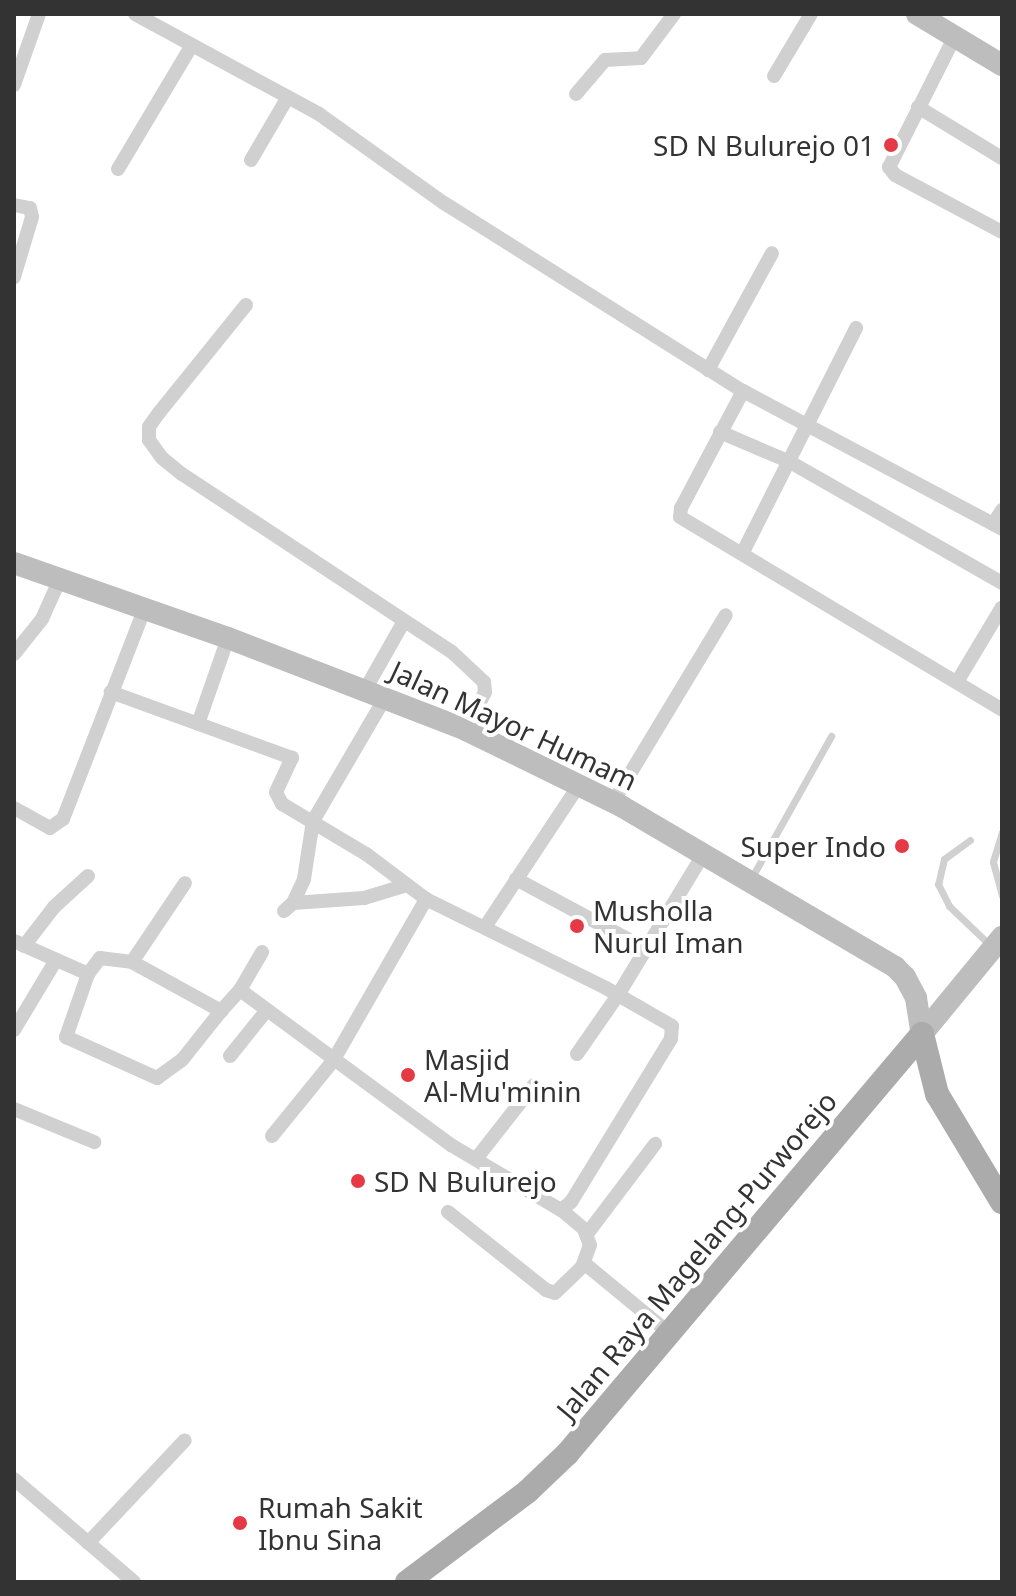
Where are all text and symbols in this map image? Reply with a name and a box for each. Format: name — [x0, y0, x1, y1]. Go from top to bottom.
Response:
place label: SD N Bulurejo 01 — [653, 128, 875, 162]
marker: SD N Bulurejo 01 — [882, 136, 900, 154]
street label: Jalan Mayor Humam — [385, 653, 643, 797]
place label: Super Indo — [741, 829, 886, 863]
marker: Super Indo — [893, 837, 911, 855]
place label: Musholla Nurul Iman — [593, 893, 744, 959]
marker: Musholla Nurul Iman — [568, 917, 586, 935]
place label: Masjid Al-Mu'minin — [424, 1042, 582, 1108]
marker: Masjid Al-Mu'minin — [399, 1066, 417, 1084]
street label: Jalan Raya Magelang-Purworejo — [549, 1084, 843, 1426]
place label: SD N Bulurejo — [374, 1164, 557, 1198]
marker: SD N Bulurejo — [349, 1172, 367, 1190]
place label: Rumah Sakit Ibnu Sina — [258, 1490, 423, 1556]
marker: Rumah Sakit Ibnu Sina — [229, 1512, 251, 1534]

